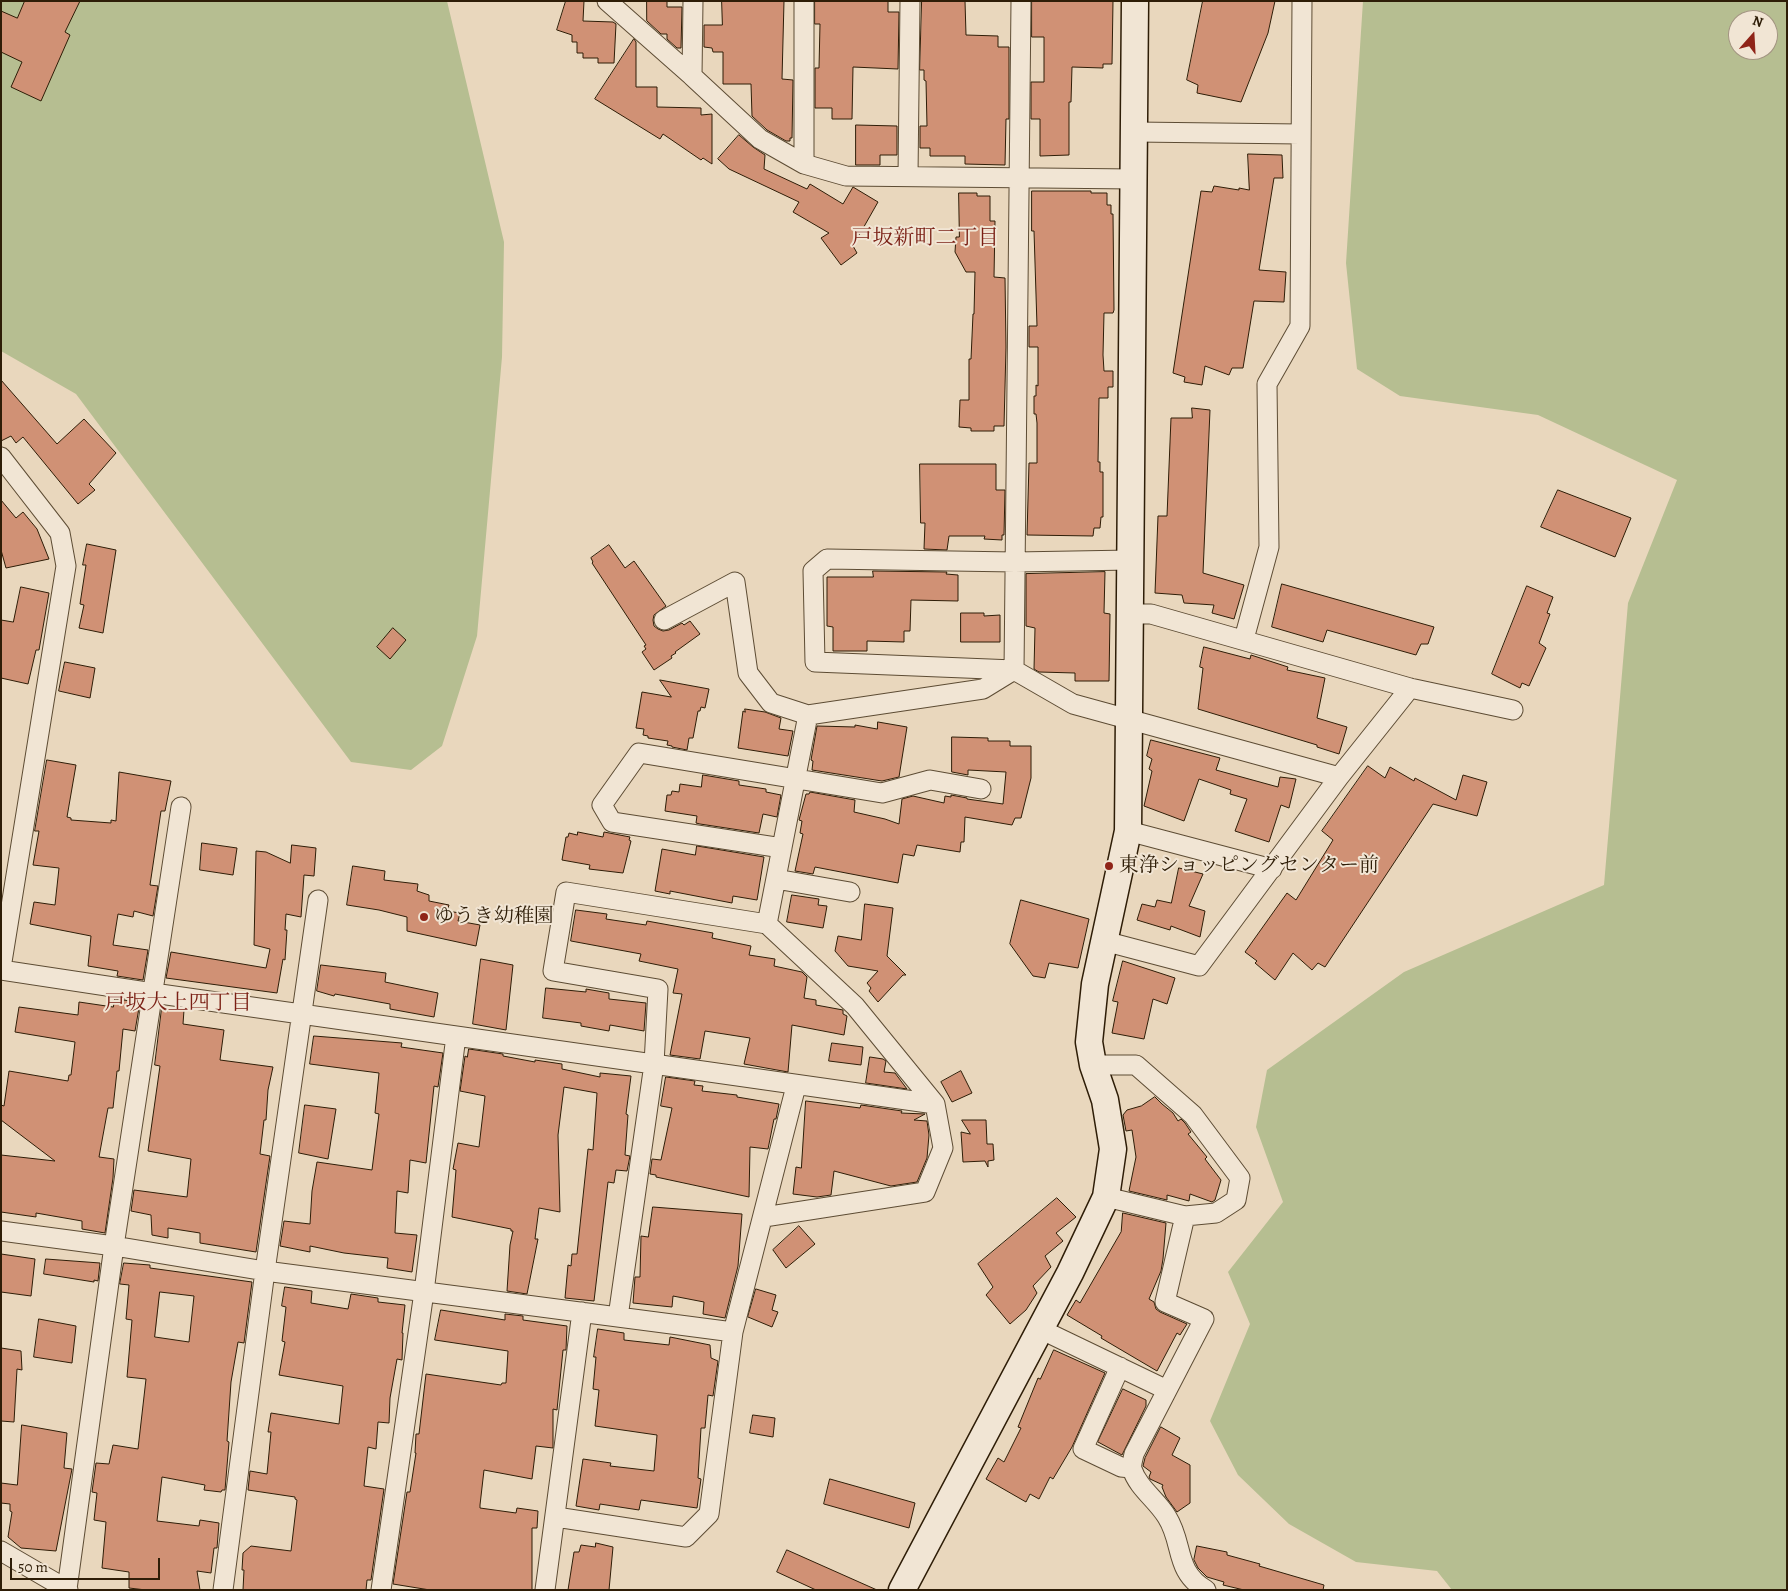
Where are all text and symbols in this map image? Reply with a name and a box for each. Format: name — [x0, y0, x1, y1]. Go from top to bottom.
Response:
north arrow — [1728, 10, 1778, 60]
text: N — [1750, 11, 1766, 32]
district label: 戸坂新町二丁目 — [852, 226, 998, 252]
place label: 東浄ショッピングセンター前 — [1119, 854, 1379, 878]
marker: 東浄ショッピングセンター前 — [1103, 860, 1115, 872]
place label: ゆうき幼稚園 — [434, 905, 554, 929]
marker: ゆうき幼稚園 — [418, 911, 430, 923]
district label: 戸坂大上四丁目 — [105, 991, 251, 1017]
scale bar — [12, 1548, 162, 1580]
text: 50 m — [18, 1557, 48, 1577]

